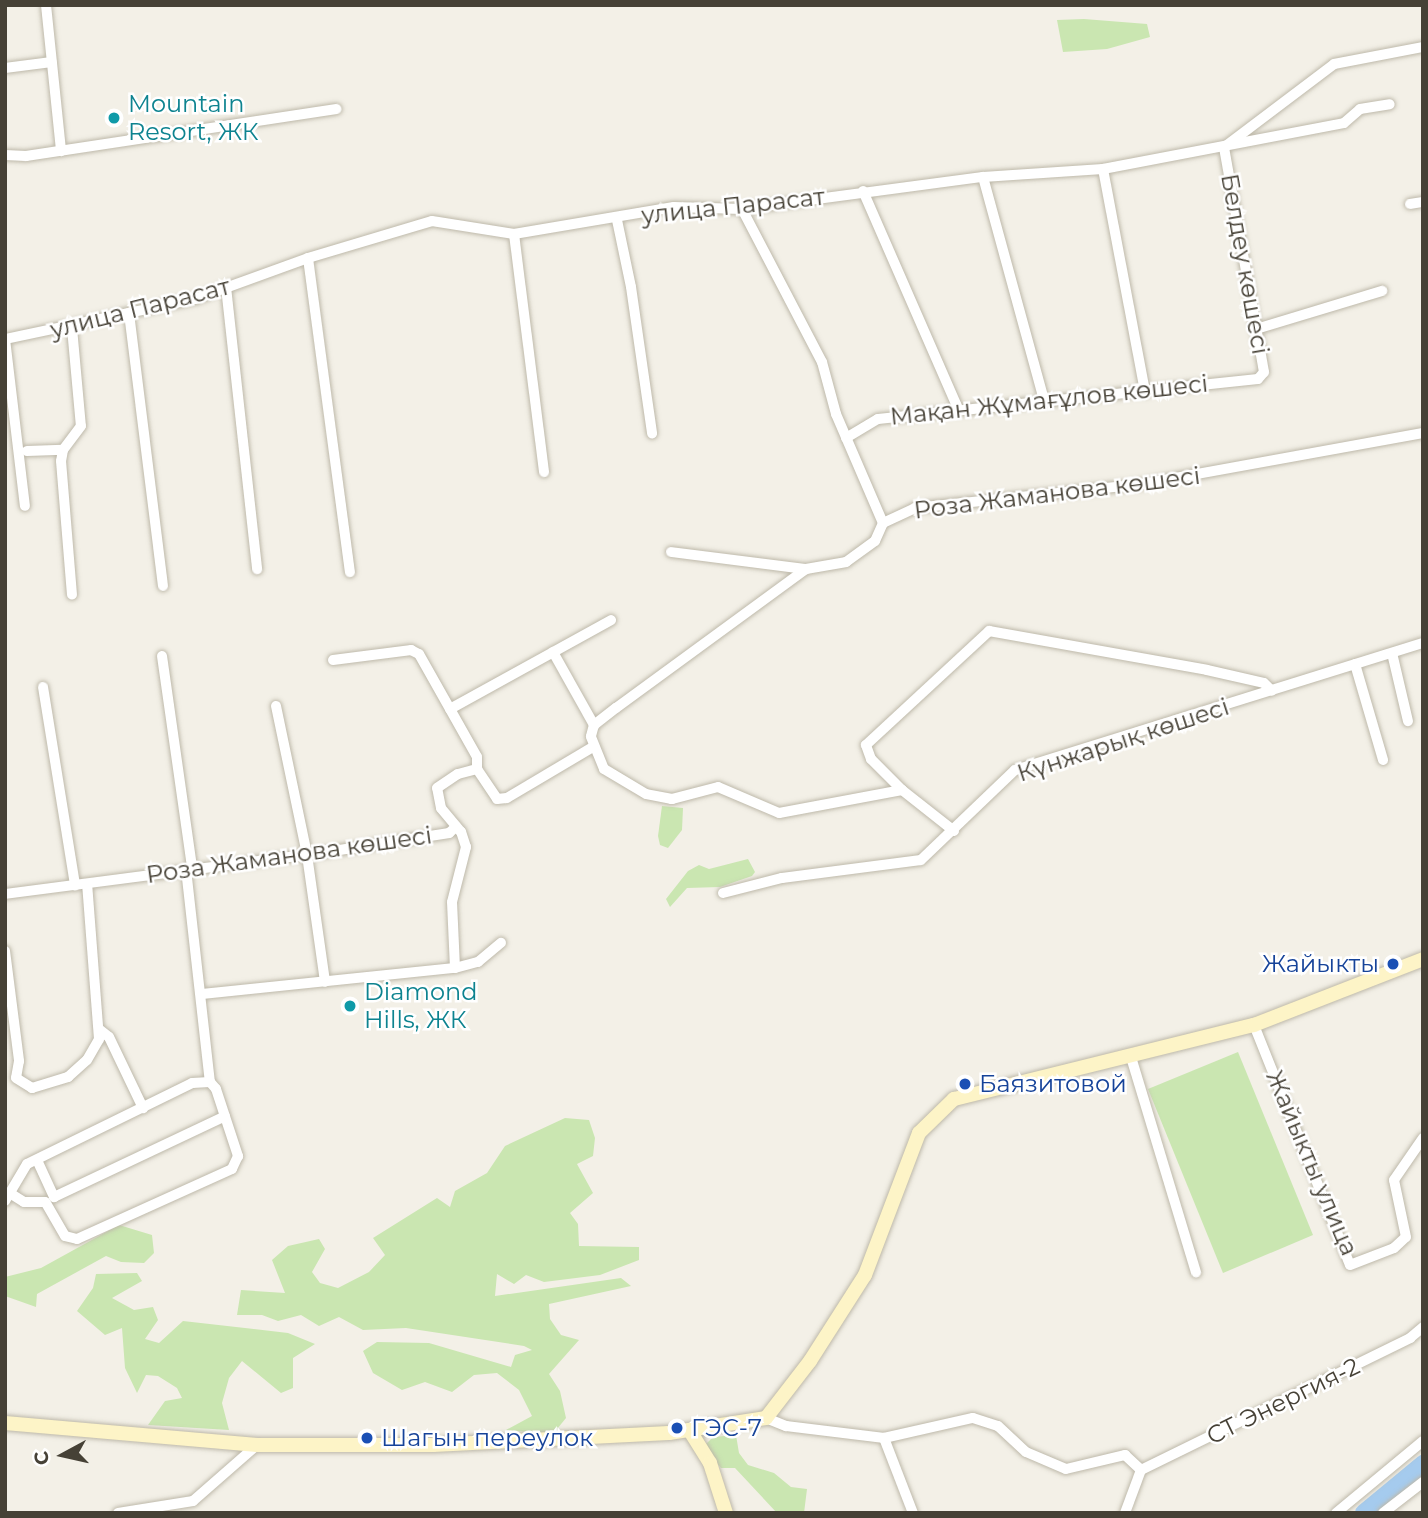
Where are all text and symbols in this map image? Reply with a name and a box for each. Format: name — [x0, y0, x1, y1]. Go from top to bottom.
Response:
place label: Mountain Resort, ЖК — [128, 90, 259, 146]
marker: Mountain Resort, ЖК — [106, 110, 122, 126]
street label: Белдеу көшесі — [1215, 171, 1275, 357]
street label: улица Парасат — [640, 182, 826, 230]
street label: улица Парасат — [47, 272, 233, 344]
street label: Мақан Жұмағұлов көшесі — [889, 369, 1209, 431]
street label: Роза Жаманова көшесі — [912, 461, 1202, 525]
street label: Күнжарық көшесі — [1013, 692, 1233, 788]
street label: Роза Жаманова көшесі — [144, 821, 434, 889]
place label: Жайыкты — [1262, 950, 1379, 978]
marker: Жайыкты — [1385, 956, 1401, 972]
place label: Diamond Hills, ЖК — [364, 978, 477, 1034]
marker: Diamond Hills, ЖК — [342, 998, 358, 1014]
street label: Жайыкты улица — [1260, 1066, 1364, 1260]
place label: Баязитовой — [979, 1070, 1127, 1098]
marker: Баязитовой — [957, 1076, 973, 1092]
street label: СТ Энергия-2 — [1202, 1352, 1364, 1450]
place label: ГЭС-7 — [691, 1414, 762, 1442]
north arrow — [28, 1420, 98, 1490]
marker: ГЭС-7 — [669, 1420, 685, 1436]
place label: Шагын переулок — [381, 1424, 593, 1452]
marker: Шагын переулок — [359, 1430, 375, 1446]
text: С — [29, 1450, 54, 1466]

